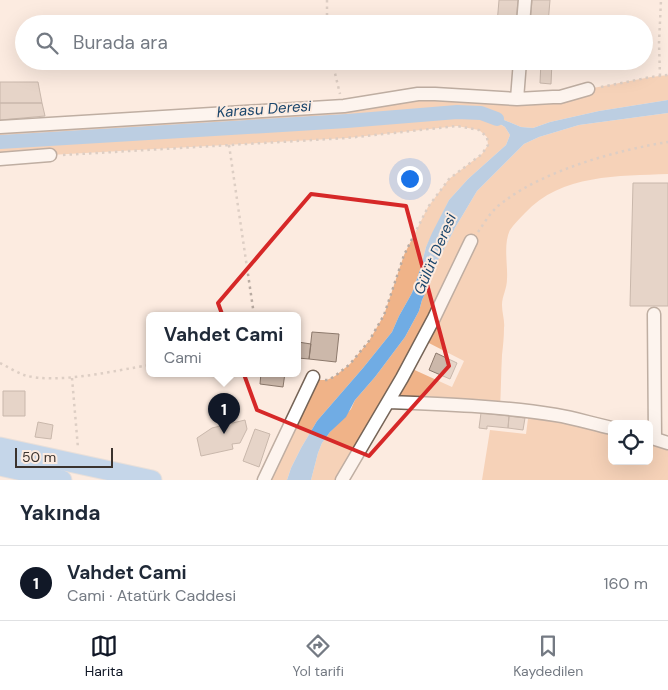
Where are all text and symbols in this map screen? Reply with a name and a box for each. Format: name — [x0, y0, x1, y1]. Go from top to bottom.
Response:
search box — [15, 15, 653, 70]
icon: search — [33, 29, 61, 57]
text: Burada ara — [73, 30, 168, 55]
water label: Karasu Deresi — [216, 96, 313, 122]
your location — [397, 166, 423, 192]
water label: Gülüt Deresi — [409, 210, 461, 297]
popup — [146, 312, 301, 377]
text: Vahdet Cami — [164, 322, 283, 347]
text: Cami — [164, 347, 202, 368]
pin: 1 — [208, 393, 240, 434]
map controls — [608, 420, 653, 465]
button: locate — [608, 420, 653, 465]
scale bar — [15, 445, 112, 468]
text: 50 m — [22, 448, 56, 466]
text: Yakında — [20, 499, 101, 527]
text: Vahdet Cami — [67, 560, 187, 585]
text: 1 — [33, 573, 39, 594]
text: 160 m — [604, 573, 648, 594]
text: Cami · Atatürk Caddesi — [67, 585, 236, 606]
tab: Harita — [85, 632, 123, 680]
tab: Yol tarifi — [293, 632, 344, 680]
tab: Kaydedilen — [513, 632, 583, 680]

